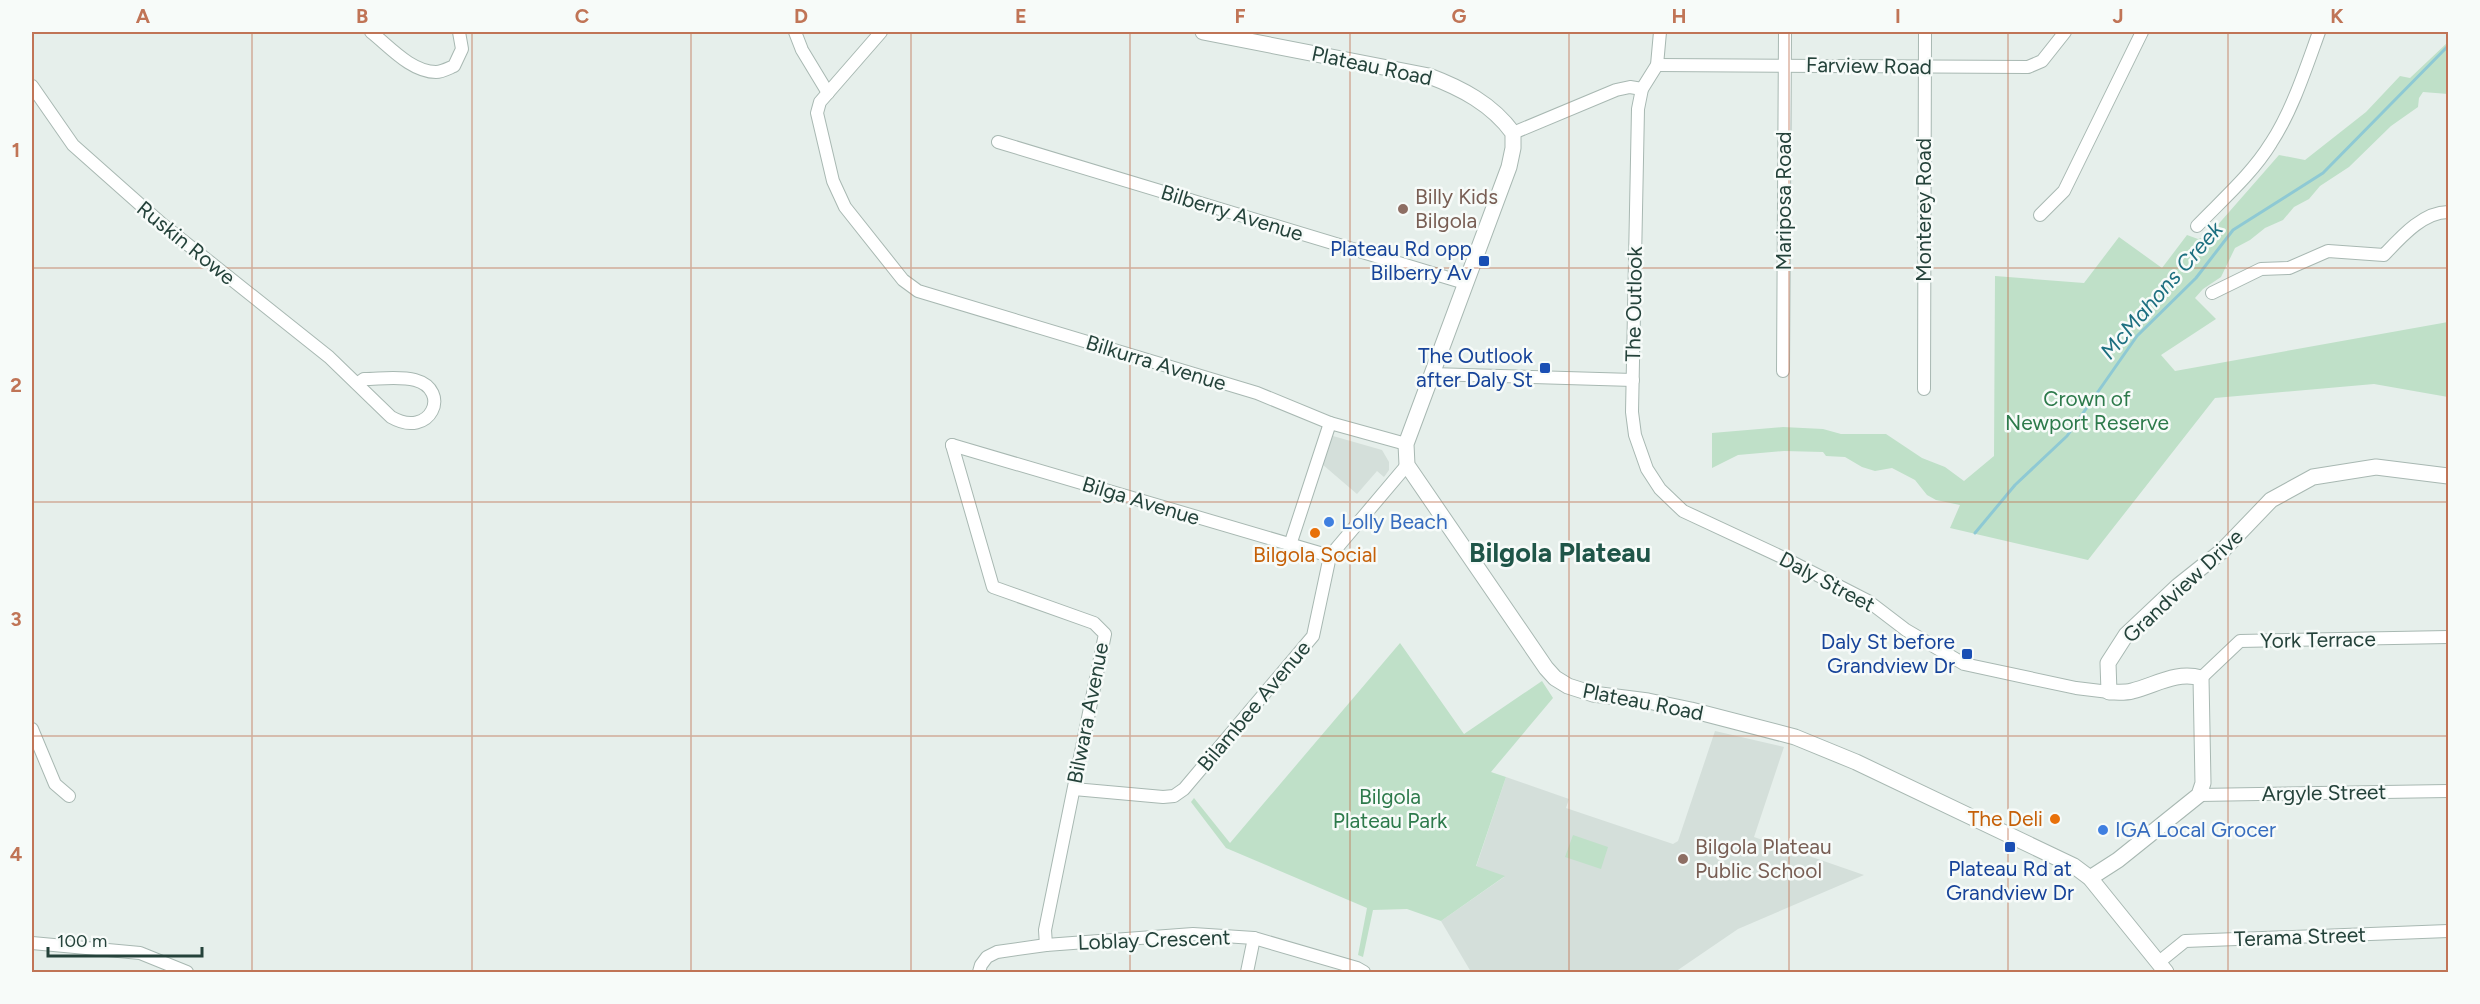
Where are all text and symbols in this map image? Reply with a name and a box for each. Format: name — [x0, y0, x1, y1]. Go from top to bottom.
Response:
text: A — [136, 4, 151, 28]
text: B — [356, 4, 368, 28]
text: C — [575, 4, 589, 28]
text: D — [794, 4, 808, 28]
text: E — [1015, 4, 1027, 28]
text: F — [1234, 4, 1246, 28]
text: G — [1452, 4, 1467, 28]
text: H — [1672, 4, 1687, 28]
text: I — [1895, 4, 1901, 28]
text: J — [2112, 4, 2124, 28]
text: K — [2330, 4, 2344, 28]
street label: Plateau Road — [1309, 41, 1435, 91]
street label: Farview Road — [1806, 52, 1932, 79]
street label: Mariposa Road — [1771, 131, 1796, 271]
text: 1 — [12, 138, 20, 162]
street label: Monterey Road — [1911, 138, 1936, 282]
street label: Bilberry Avenue — [1158, 179, 1306, 246]
place label: Billy Kids Bilgola — [1415, 184, 1498, 233]
street label: Ruskin Rowe — [132, 195, 241, 290]
marker: Billy Kids Bilgola — [1396, 202, 1410, 216]
water label: McMahons Creek — [2094, 215, 2229, 365]
place label: Plateau Rd opp Bilberry Av — [1330, 236, 1472, 285]
street label: The Outlook — [1620, 245, 1647, 362]
marker: Plateau Rd opp Bilberry Av — [1477, 254, 1491, 268]
street label: Bilkurra Avenue — [1083, 329, 1229, 396]
place label: The Outlook after Daly St — [1416, 343, 1534, 392]
marker: The Outlook after Daly St — [1538, 361, 1552, 375]
text: 2 — [10, 373, 22, 397]
park label: Crown of Newport Reserve — [2005, 386, 2169, 435]
street label: Bilga Avenue — [1079, 471, 1203, 530]
place label: Lolly Beach — [1341, 509, 1448, 534]
marker: Lolly Beach — [1322, 515, 1336, 529]
street label: Grandview Drive — [2117, 524, 2248, 648]
marker: Bilgola Social — [1308, 526, 1322, 540]
district label: Bilgola Plateau — [1469, 536, 1651, 569]
place label: Bilgola Social — [1253, 542, 1377, 567]
street label: Daly Street — [1775, 546, 1879, 617]
text: 3 — [10, 607, 22, 631]
street label: York Terrace — [2260, 626, 2376, 653]
place label: Daly St before Grandview Dr — [1821, 629, 1955, 678]
street label: Bilambee Avenue — [1192, 635, 1315, 776]
street label: Bilwara Avenue — [1062, 640, 1113, 786]
marker: Daly St before Grandview Dr — [1960, 647, 1974, 661]
street label: Plateau Road — [1580, 678, 1706, 725]
street label: Argyle Street — [2261, 779, 2387, 806]
park label: Bilgola Plateau Park — [1333, 784, 1448, 833]
place label: The Deli — [1968, 806, 2043, 831]
marker: The Deli — [2048, 812, 2062, 826]
place label: IGA Local Grocer — [2115, 817, 2276, 842]
marker: IGA Local Grocer — [2096, 823, 2110, 837]
place label: Bilgola Plateau Public School — [1695, 834, 1832, 883]
marker: Plateau Rd at Grandview Dr — [2003, 840, 2017, 854]
text: 4 — [10, 842, 23, 866]
marker: Bilgola Plateau Public School — [1676, 852, 1690, 866]
place label: Plateau Rd at Grandview Dr — [1946, 856, 2074, 905]
scale bar — [48, 920, 202, 958]
street label: Terama Street — [2234, 922, 2367, 951]
street label: Loblay Crescent — [1077, 924, 1231, 955]
text: 100 m — [57, 930, 107, 952]

